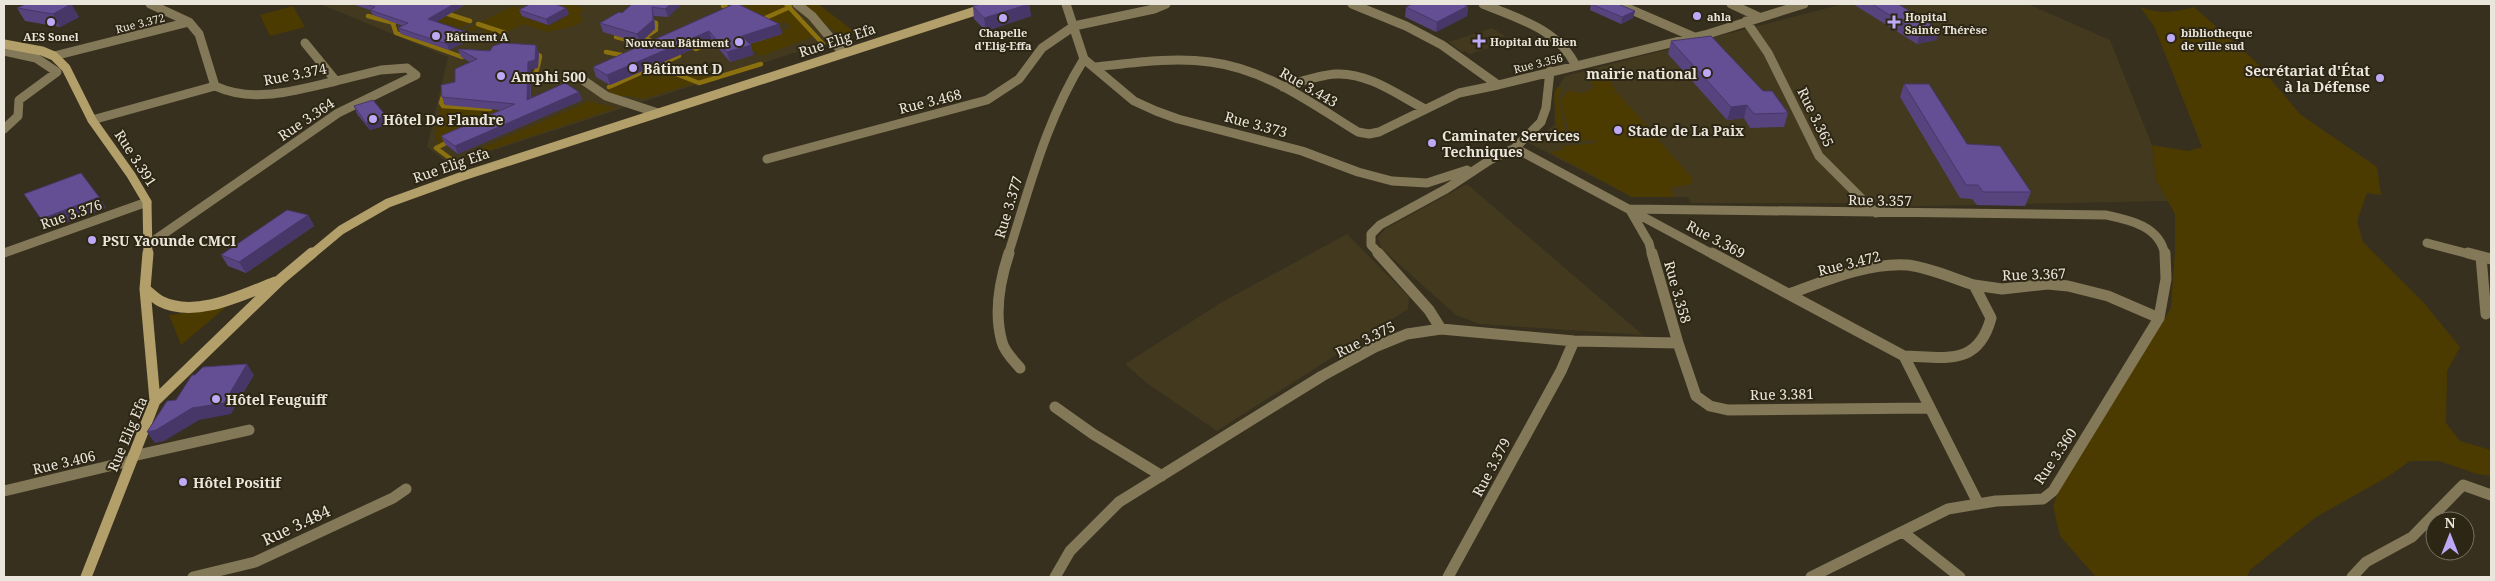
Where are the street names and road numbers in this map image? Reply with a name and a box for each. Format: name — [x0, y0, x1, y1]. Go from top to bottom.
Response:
street label: Rue 3.372 — [114, 10, 166, 36]
street label: Rue Elig Efa — [796, 19, 878, 61]
street label: Rue 3.356 — [1512, 50, 1564, 76]
street label: Rue 3.374 — [262, 59, 328, 89]
street label: Rue 3.443 — [1277, 63, 1342, 111]
street label: Rue 3.468 — [897, 84, 964, 118]
street label: Rue 3.365 — [1793, 84, 1839, 150]
street label: Rue 3.364 — [274, 93, 338, 145]
street label: Rue 3.373 — [1223, 107, 1290, 142]
street label: Rue 3.391 — [111, 126, 161, 190]
street label: Rue Elig Efa — [410, 143, 492, 187]
street label: Rue 3.377 — [990, 173, 1026, 240]
street label: Rue 3.357 — [1848, 190, 1912, 210]
street label: Rue 3.376 — [38, 195, 105, 233]
street label: Rue 3.369 — [1683, 216, 1749, 262]
street label: Rue 3.472 — [1816, 246, 1882, 280]
street label: Rue 3.358 — [1660, 259, 1696, 326]
street label: Rue 3.367 — [2002, 263, 2066, 285]
street label: Rue 3.375 — [1332, 316, 1398, 362]
street label: Rue 3.381 — [1750, 384, 1814, 404]
street label: Rue Elig Efa — [103, 394, 151, 474]
street label: Rue 3.360 — [2029, 424, 2081, 488]
street label: Rue 3.379 — [1468, 434, 1514, 500]
street label: Rue 3.406 — [31, 446, 97, 478]
street label: Rue 3.484 — [258, 500, 334, 550]

